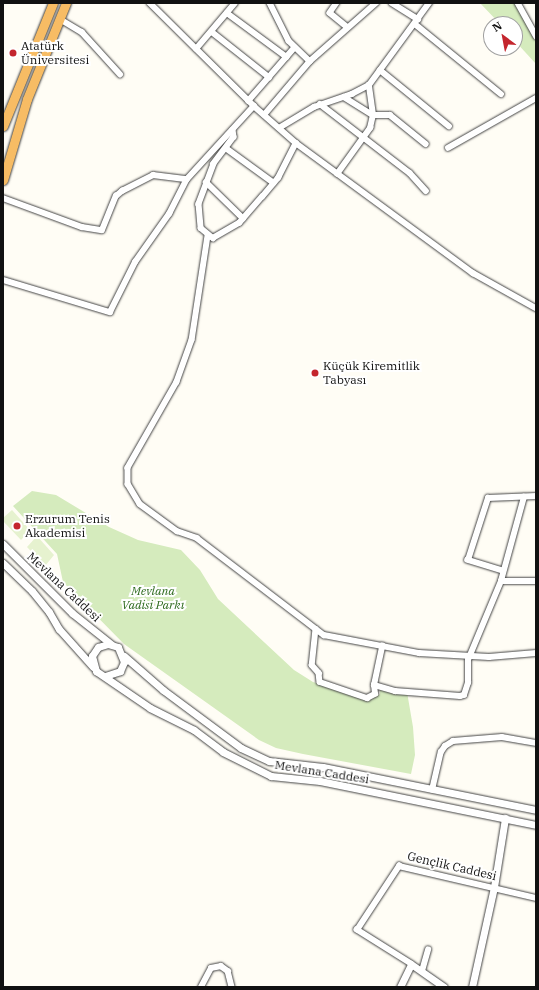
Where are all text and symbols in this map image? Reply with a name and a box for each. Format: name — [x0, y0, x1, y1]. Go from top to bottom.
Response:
north arrow — [483, 16, 523, 56]
text: N — [490, 18, 505, 35]
place label: Atatürk Üniversitesi — [21, 39, 89, 67]
marker: Atatürk Üniversitesi — [8, 48, 18, 58]
place label: Küçük Kiremitlik Tabyası — [323, 359, 420, 387]
marker: Küçük Kiremitlik Tabyası — [310, 368, 320, 378]
place label: Erzurum Tenis Akademisi — [25, 512, 110, 540]
marker: Erzurum Tenis Akademisi — [12, 521, 22, 531]
street label: Mevlana Caddesi — [24, 549, 104, 625]
park label: Mevlana Vadisi Parkı — [122, 584, 184, 612]
street label: Mevlana Caddesi — [274, 757, 370, 787]
street label: Gençlik Caddesi — [406, 849, 498, 883]

